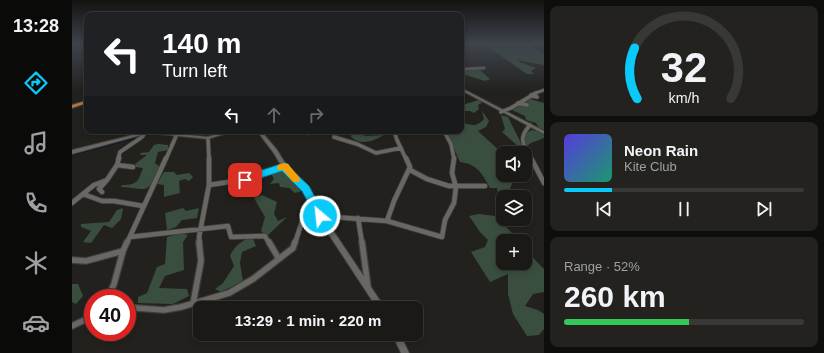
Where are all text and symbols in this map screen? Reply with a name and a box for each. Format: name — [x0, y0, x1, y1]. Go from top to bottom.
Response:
text: 13:28 — [13, 16, 59, 36]
icon: left — [96, 28, 148, 80]
text: 140 m — [162, 28, 241, 59]
text: 32 — [661, 44, 707, 91]
text: Turn left — [162, 61, 227, 81]
icon: directions — [22, 69, 50, 97]
text: km/h — [669, 89, 700, 105]
icon: left — [221, 104, 243, 126]
icon: ahead — [263, 104, 285, 126]
icon: right — [305, 104, 327, 126]
icon: music — [22, 129, 50, 157]
text: Neon Rain — [624, 142, 698, 159]
map controls — [496, 146, 532, 270]
button: sound — [496, 146, 532, 182]
text: Kite Club — [624, 159, 677, 174]
pin — [228, 163, 262, 197]
icon: arrive — [234, 169, 256, 191]
icon: phone — [22, 189, 50, 217]
button: layers — [496, 190, 532, 226]
position arrow — [299, 195, 341, 237]
icon: previous — [593, 198, 615, 220]
icon: pause — [673, 198, 695, 220]
icon: next — [753, 198, 775, 220]
button: + — [496, 234, 532, 270]
icon: climate — [22, 249, 50, 277]
text: Range · 52% — [564, 259, 640, 274]
text: 260 km — [564, 280, 666, 313]
speed limit sign: 40 — [84, 289, 136, 341]
icon: car — [22, 309, 50, 337]
text: 13:29 · 1 min · 220 m — [235, 312, 381, 329]

